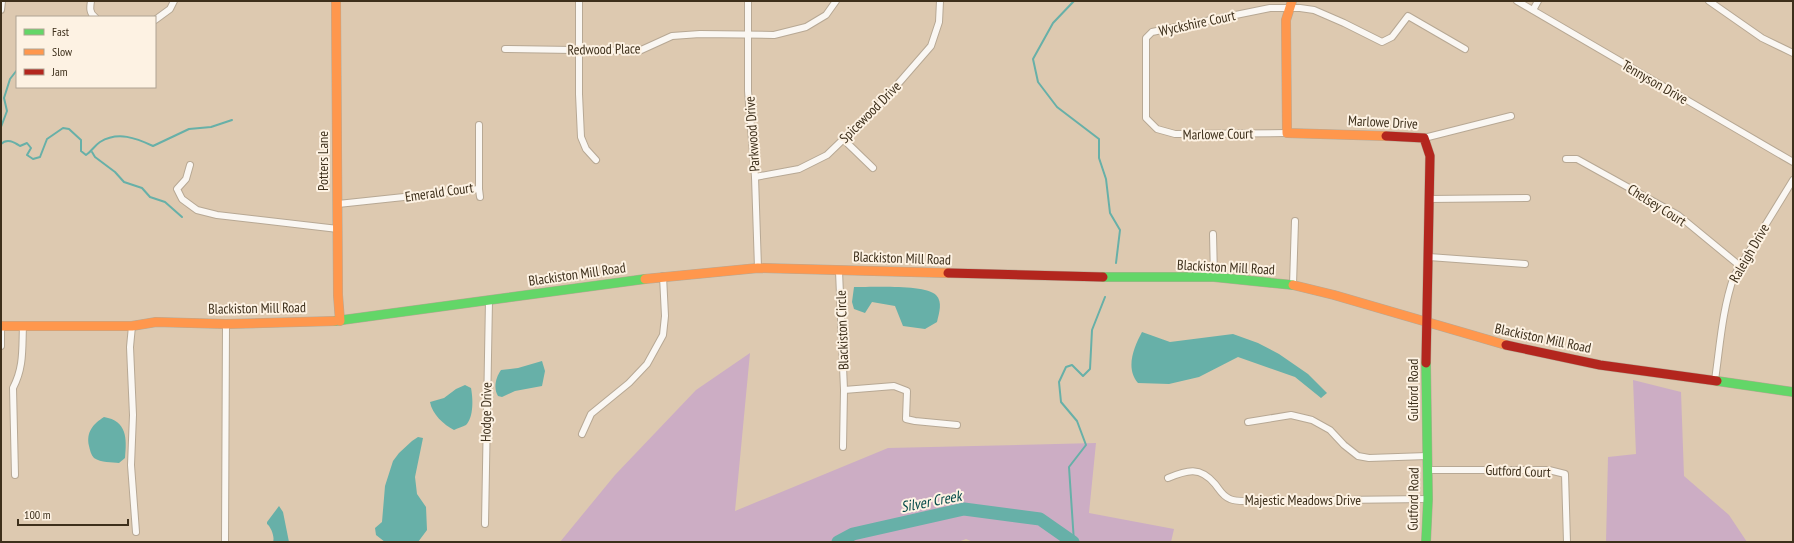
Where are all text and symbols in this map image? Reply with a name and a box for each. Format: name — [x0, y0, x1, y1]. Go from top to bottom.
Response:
street label: Wyckshire Court — [1157, 6, 1237, 40]
legend — [16, 16, 156, 88]
text: Fast — [52, 24, 70, 39]
street label: Redwood Place — [567, 39, 641, 59]
text: Slow — [52, 44, 73, 59]
street label: Tennyson Drive — [1619, 56, 1692, 108]
text: Jam — [51, 64, 68, 79]
street label: Spicewood Drive — [835, 77, 905, 147]
street label: Parkwood Drive — [740, 96, 764, 172]
street label: Marlowe Drive — [1348, 111, 1419, 133]
street label: Marlowe Court — [1183, 124, 1254, 144]
street label: Potters Lane — [314, 131, 332, 191]
street label: Emerald Court — [404, 178, 474, 206]
street label: Chelsey Court — [1624, 180, 1690, 230]
street label: Raleigh Drive — [1725, 220, 1773, 286]
street label: Blackiston Mill Road — [853, 247, 951, 269]
street label: Blackiston Mill Road — [1177, 255, 1275, 279]
street label: Blackiston Mill Road — [527, 258, 627, 290]
street label: Blackiston Circle — [832, 290, 852, 370]
street label: Blackiston Mill Road — [208, 298, 306, 318]
street label: Blackiston Mill Road — [1493, 319, 1593, 357]
street label: Gulford Road — [1404, 359, 1422, 421]
street label: Hodge Drive — [476, 382, 496, 442]
street label: Gutford Court — [1485, 461, 1551, 481]
street label: Gutford Road — [1403, 467, 1423, 531]
water label: Silver Creek — [899, 485, 965, 516]
street label: Majestic Meadows Drive — [1245, 491, 1361, 509]
scale bar — [18, 501, 128, 527]
text: 100 m — [24, 507, 51, 522]

